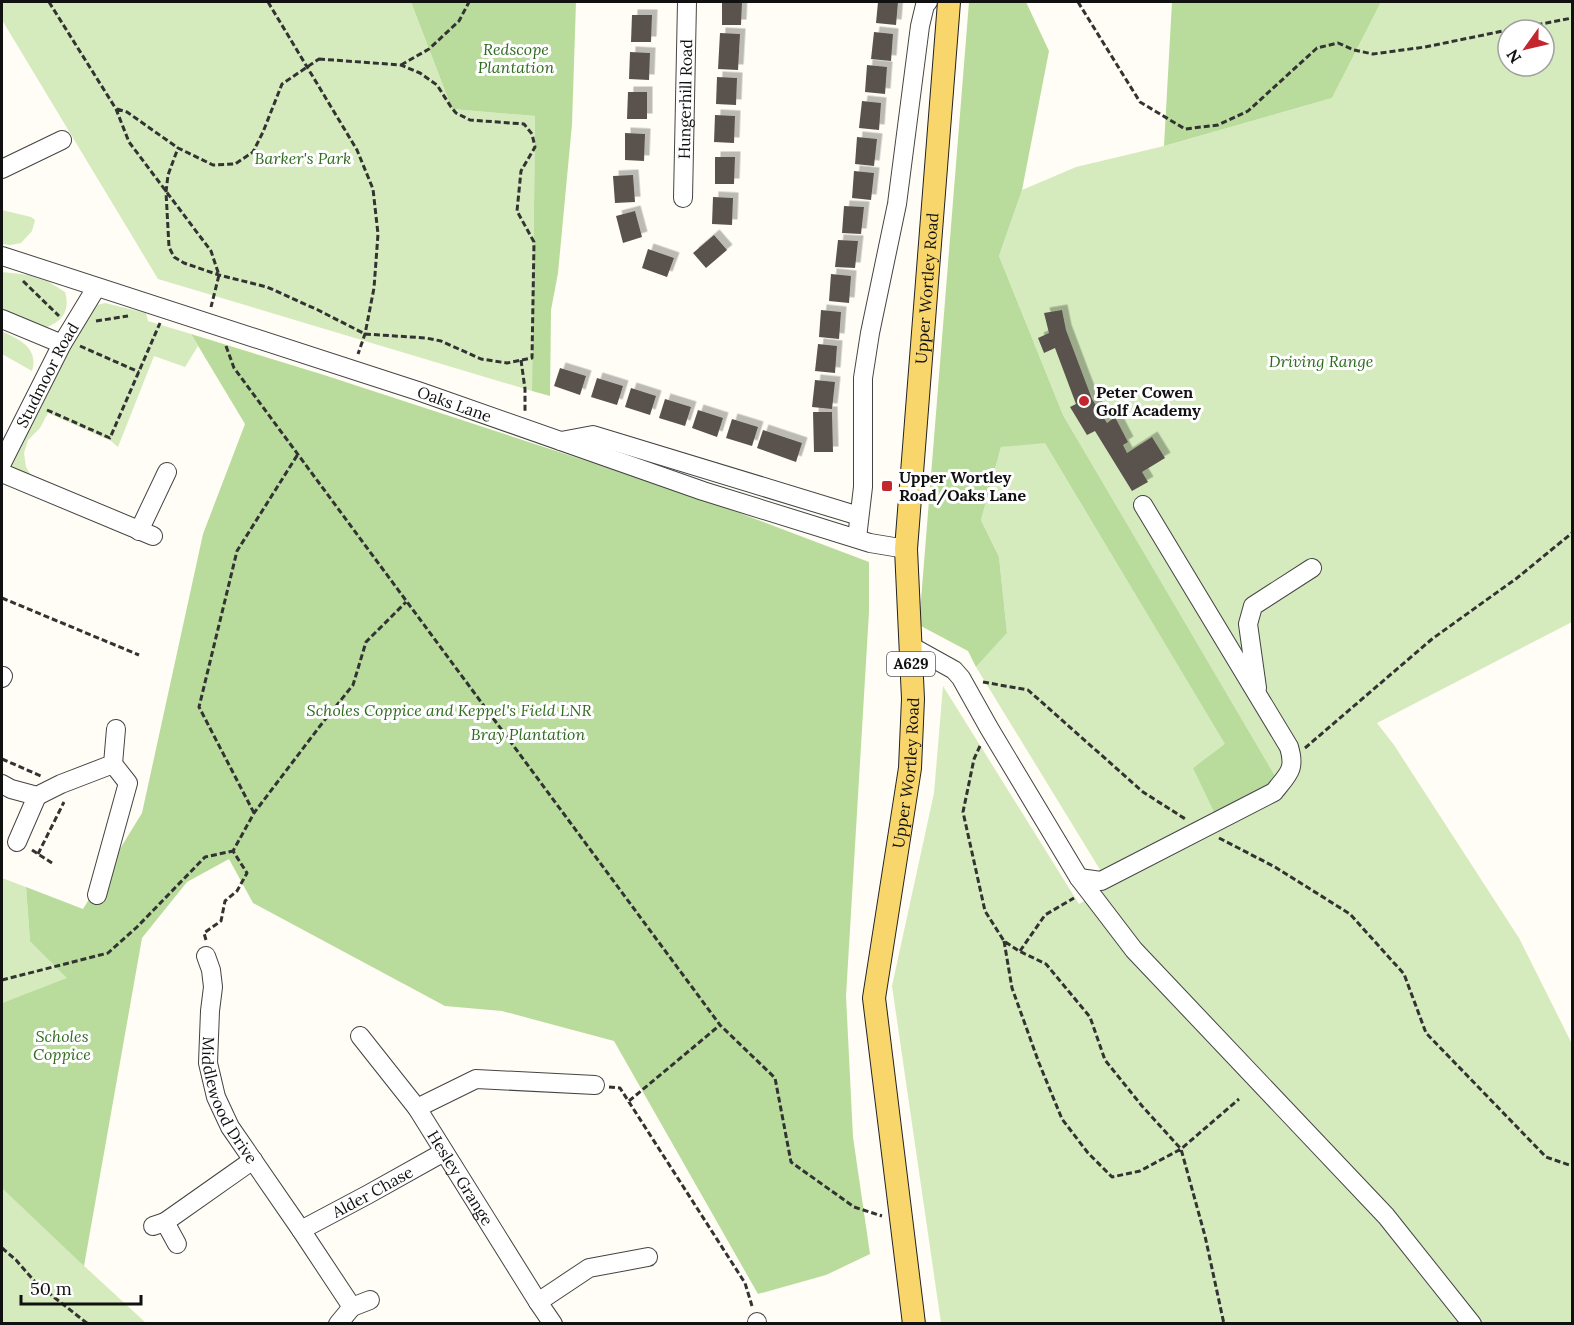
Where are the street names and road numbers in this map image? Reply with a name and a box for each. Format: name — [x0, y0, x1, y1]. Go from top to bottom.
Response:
street label: Hungerhill Road — [674, 38, 696, 159]
street label: Upper Wortley Road — [911, 211, 942, 365]
street label: Studmoor Road — [12, 318, 83, 431]
street label: Oaks Lane — [415, 382, 495, 426]
road number: A629 — [887, 652, 935, 676]
street label: Upper Wortley Road — [888, 697, 923, 850]
street label: Middlewood Drive — [198, 1036, 262, 1168]
street label: Hesley Grange — [423, 1126, 498, 1229]
street label: Alder Chase — [328, 1161, 416, 1222]

